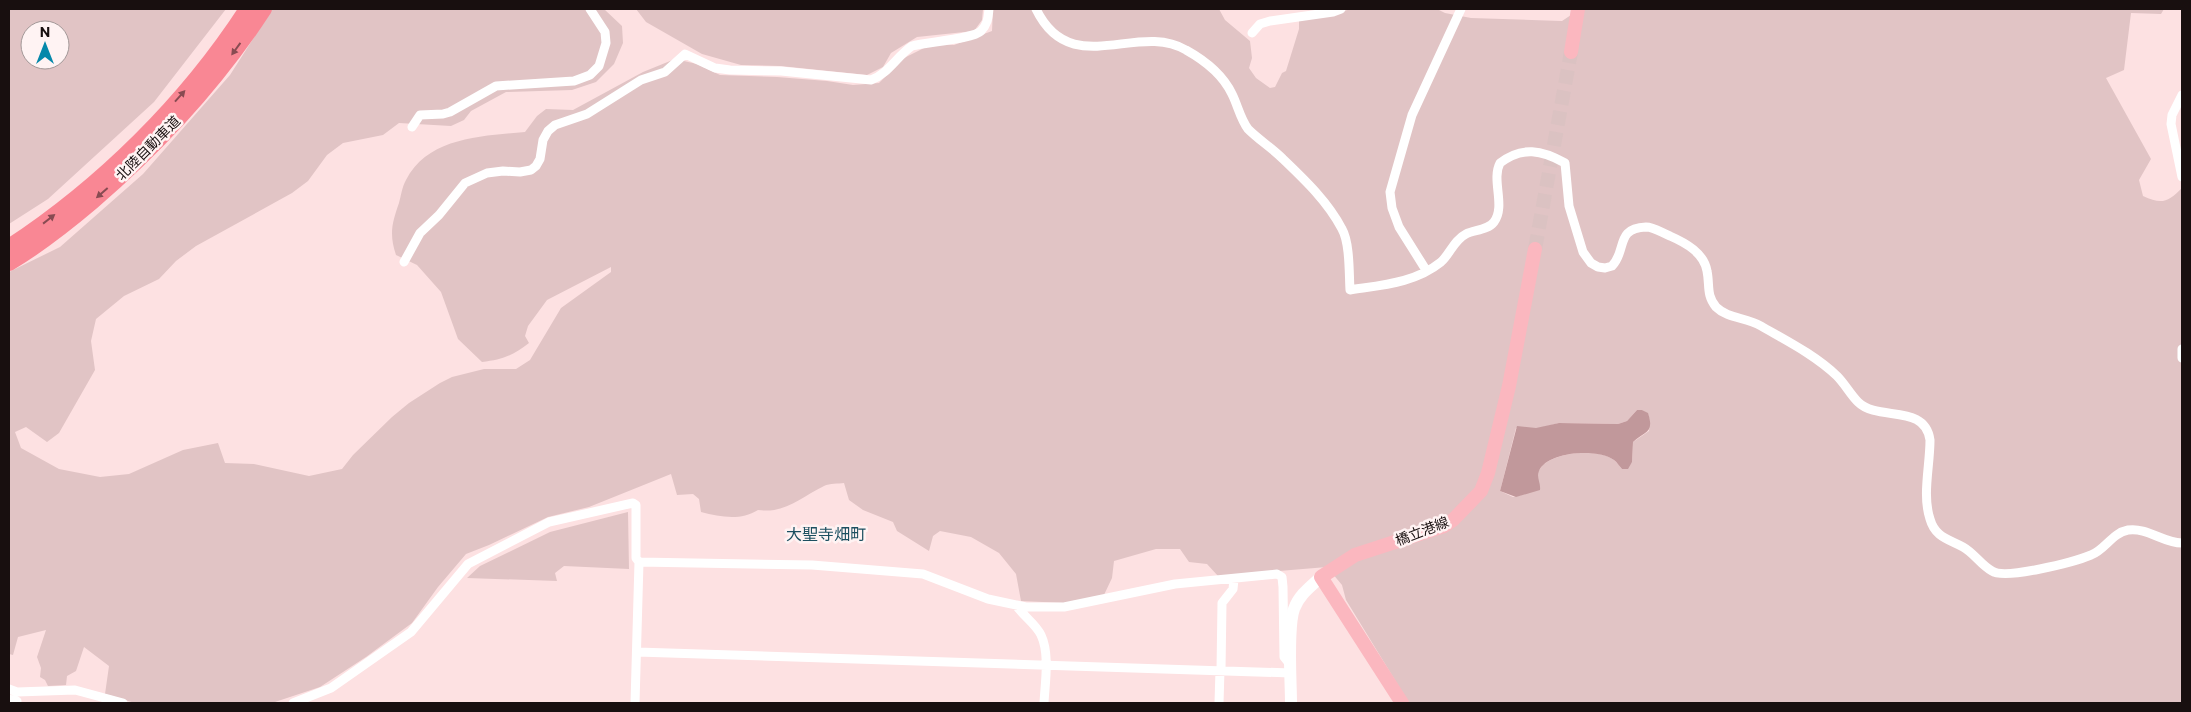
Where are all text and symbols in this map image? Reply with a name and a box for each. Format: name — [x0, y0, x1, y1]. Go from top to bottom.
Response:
north arrow — [20, 20, 70, 70]
text: N — [40, 23, 50, 40]
one-way arrow — [230, 42, 241, 55]
one-way arrow — [174, 90, 185, 103]
street label: 北陸自動車道 — [112, 112, 183, 183]
one-way arrow — [96, 187, 108, 199]
one-way arrow — [42, 214, 55, 225]
street label: 橋立港線 — [1393, 513, 1451, 549]
district label: 大聖寺畑町 — [786, 524, 866, 543]

